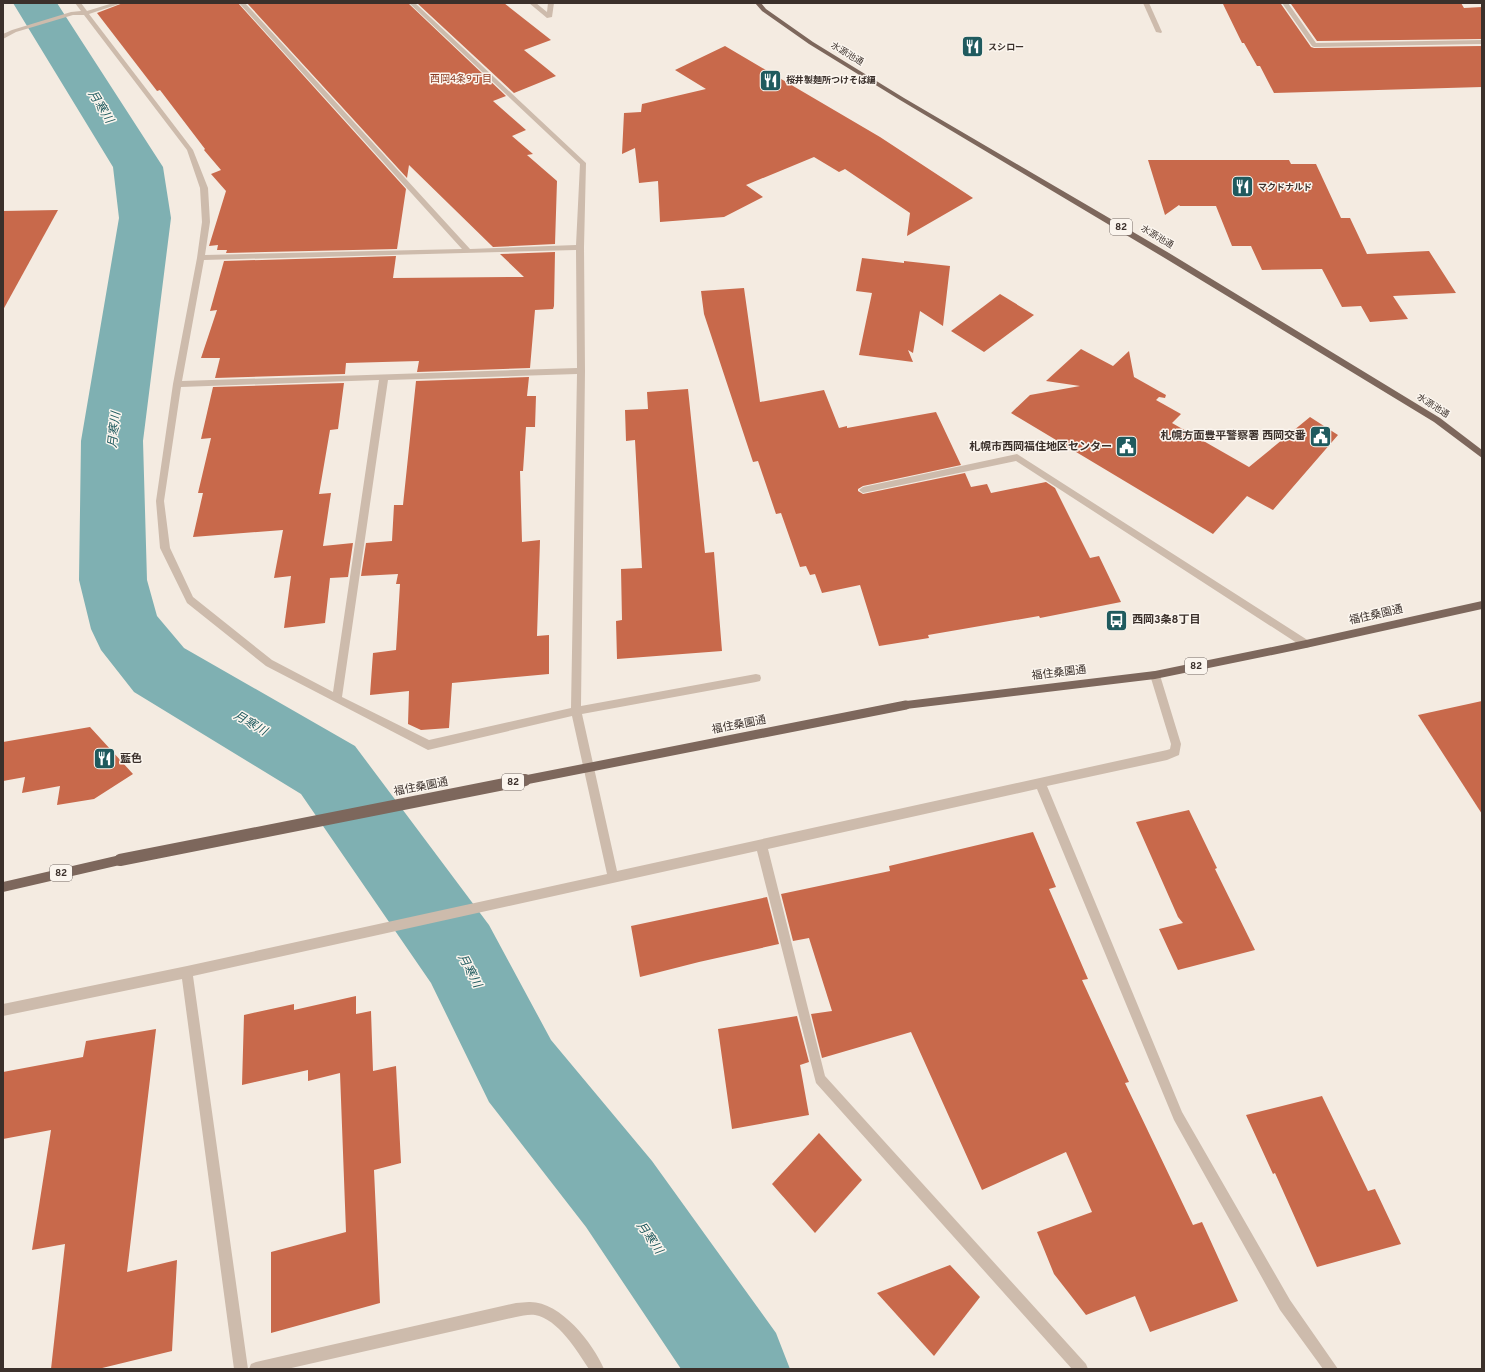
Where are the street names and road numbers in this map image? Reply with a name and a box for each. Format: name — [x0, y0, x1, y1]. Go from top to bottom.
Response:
street label: 水源池通 — [829, 40, 865, 68]
road number: 82 — [1110, 219, 1132, 235]
street label: 水源池通 — [1139, 223, 1175, 251]
street label: 水源池通 — [1415, 392, 1451, 420]
street label: 福住桑園通 — [1348, 602, 1404, 628]
road number: 82 — [1185, 658, 1207, 674]
street label: 福住桑園通 — [1031, 663, 1087, 683]
street label: 福住桑園通 — [711, 713, 767, 737]
road number: 82 — [502, 774, 524, 790]
street label: 福住桑園通 — [393, 775, 449, 799]
road number: 82 — [50, 865, 72, 881]

